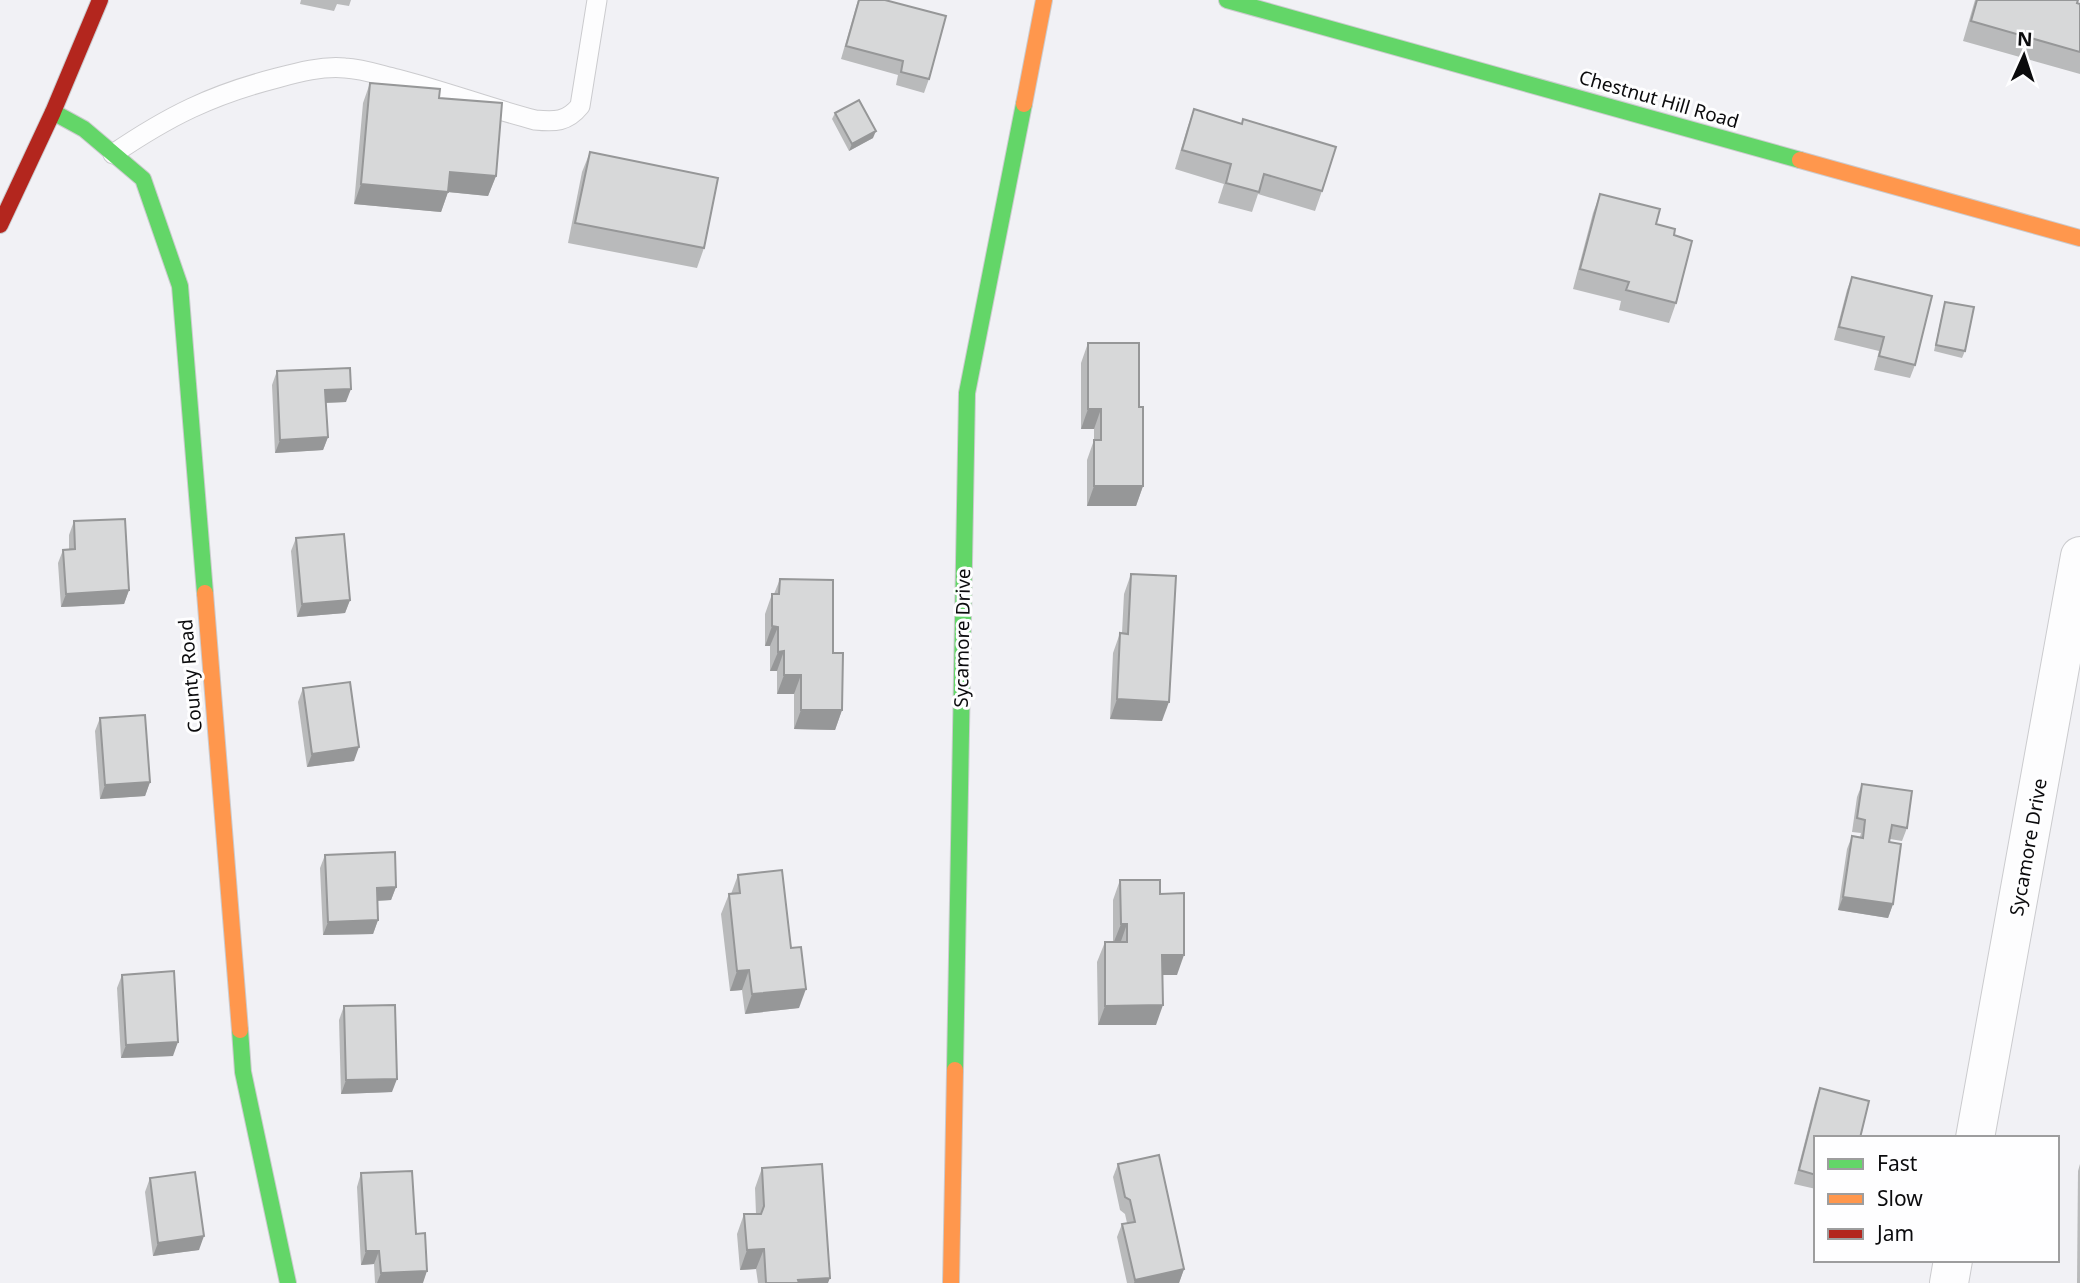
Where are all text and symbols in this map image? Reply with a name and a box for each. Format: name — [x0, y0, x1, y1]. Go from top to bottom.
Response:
north arrow — [1989, 21, 2059, 91]
text: N — [2016, 26, 2033, 52]
street label: Chestnut Hill Road — [1576, 64, 1742, 134]
street label: Sycamore Drive — [948, 568, 976, 708]
street label: County Road — [172, 618, 208, 734]
street label: Sycamore Drive — [2003, 776, 2053, 918]
legend — [1814, 1136, 2059, 1262]
text: Fast — [1877, 1149, 1918, 1177]
text: Slow — [1877, 1184, 1923, 1212]
text: Jam — [1875, 1219, 1914, 1247]

